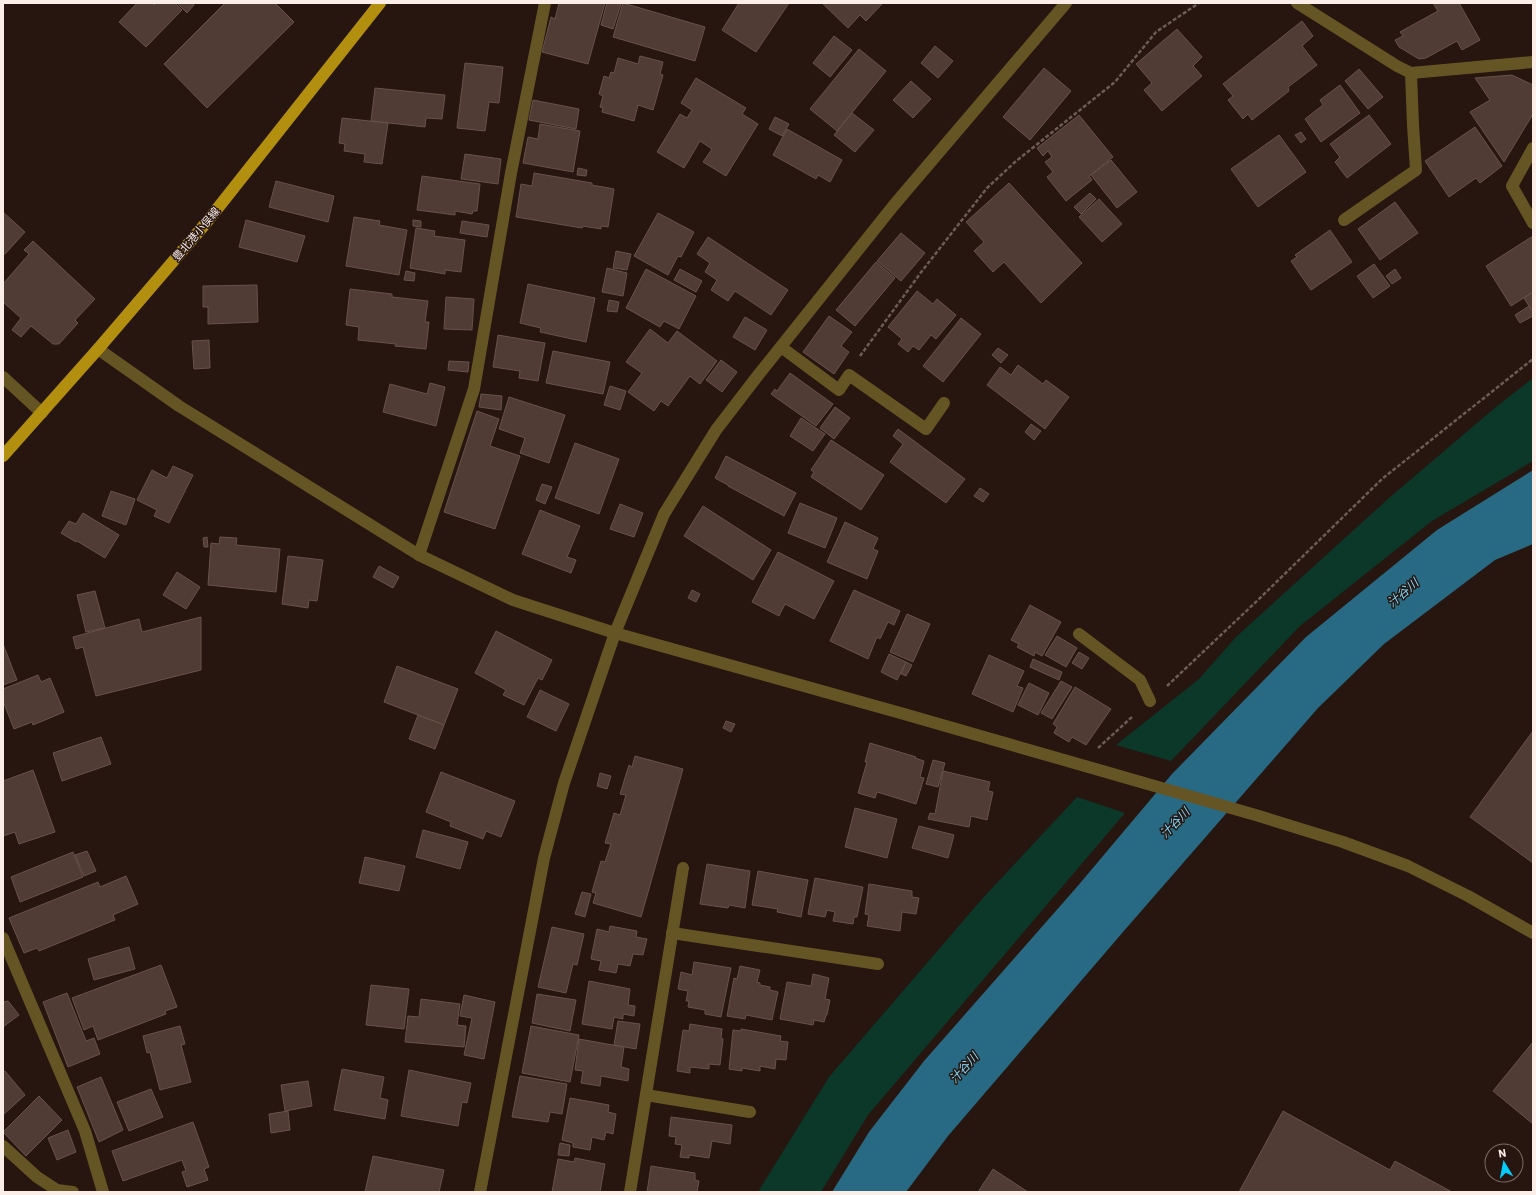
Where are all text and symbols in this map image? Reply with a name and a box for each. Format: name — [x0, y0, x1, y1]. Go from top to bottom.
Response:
street label: 豊北港小俣線 — [169, 204, 223, 264]
water label: 汁谷川 — [1384, 574, 1423, 610]
water label: 汁谷川 — [1157, 803, 1194, 841]
water label: 汁谷川 — [946, 1048, 983, 1086]
north arrow — [1484, 1143, 1524, 1183]
text: N — [1497, 1146, 1507, 1161]

